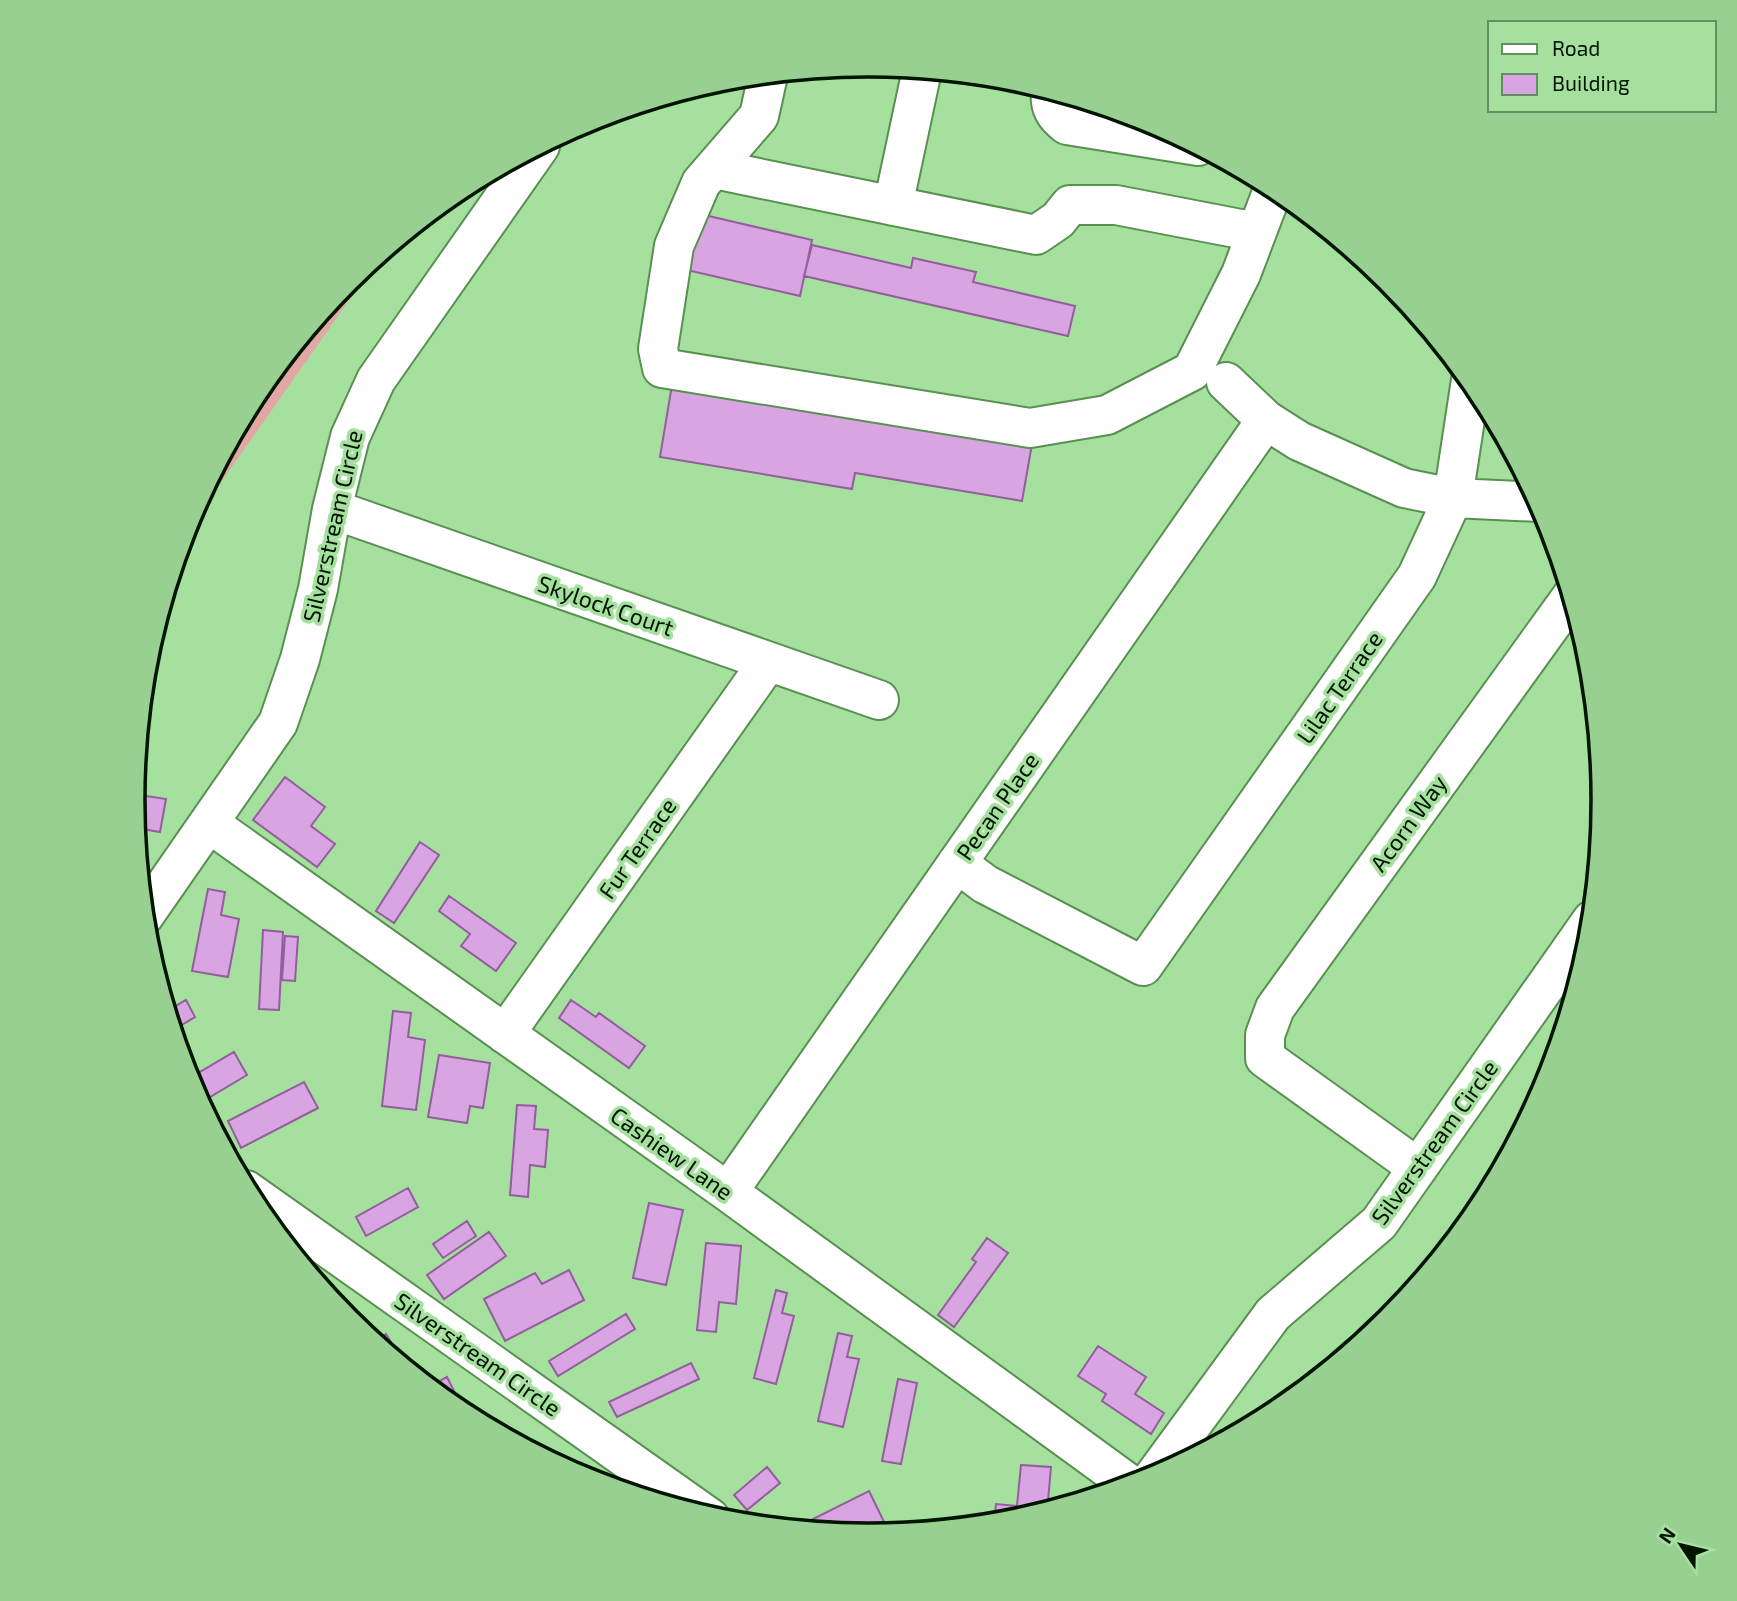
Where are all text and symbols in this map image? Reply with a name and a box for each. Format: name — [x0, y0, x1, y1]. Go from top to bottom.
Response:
legend — [1488, 21, 1716, 112]
text: Road — [1552, 35, 1600, 60]
text: Building — [1552, 70, 1630, 95]
street label: Silverstream Circle — [296, 427, 368, 625]
street label: Skylock Court — [534, 569, 678, 641]
street label: Lilac Terrace — [1290, 626, 1388, 748]
street label: Pecan Place — [950, 747, 1044, 865]
street label: Acorn Way — [1364, 769, 1452, 877]
street label: Fur Terrace — [592, 792, 682, 904]
street label: Silverstream Circle — [1365, 1054, 1503, 1230]
street label: Cashiew Lane — [606, 1101, 738, 1205]
street label: Silverstream Circle — [390, 1286, 566, 1422]
north arrow — [1646, 1510, 1716, 1580]
text: N — [1653, 1523, 1680, 1547]

